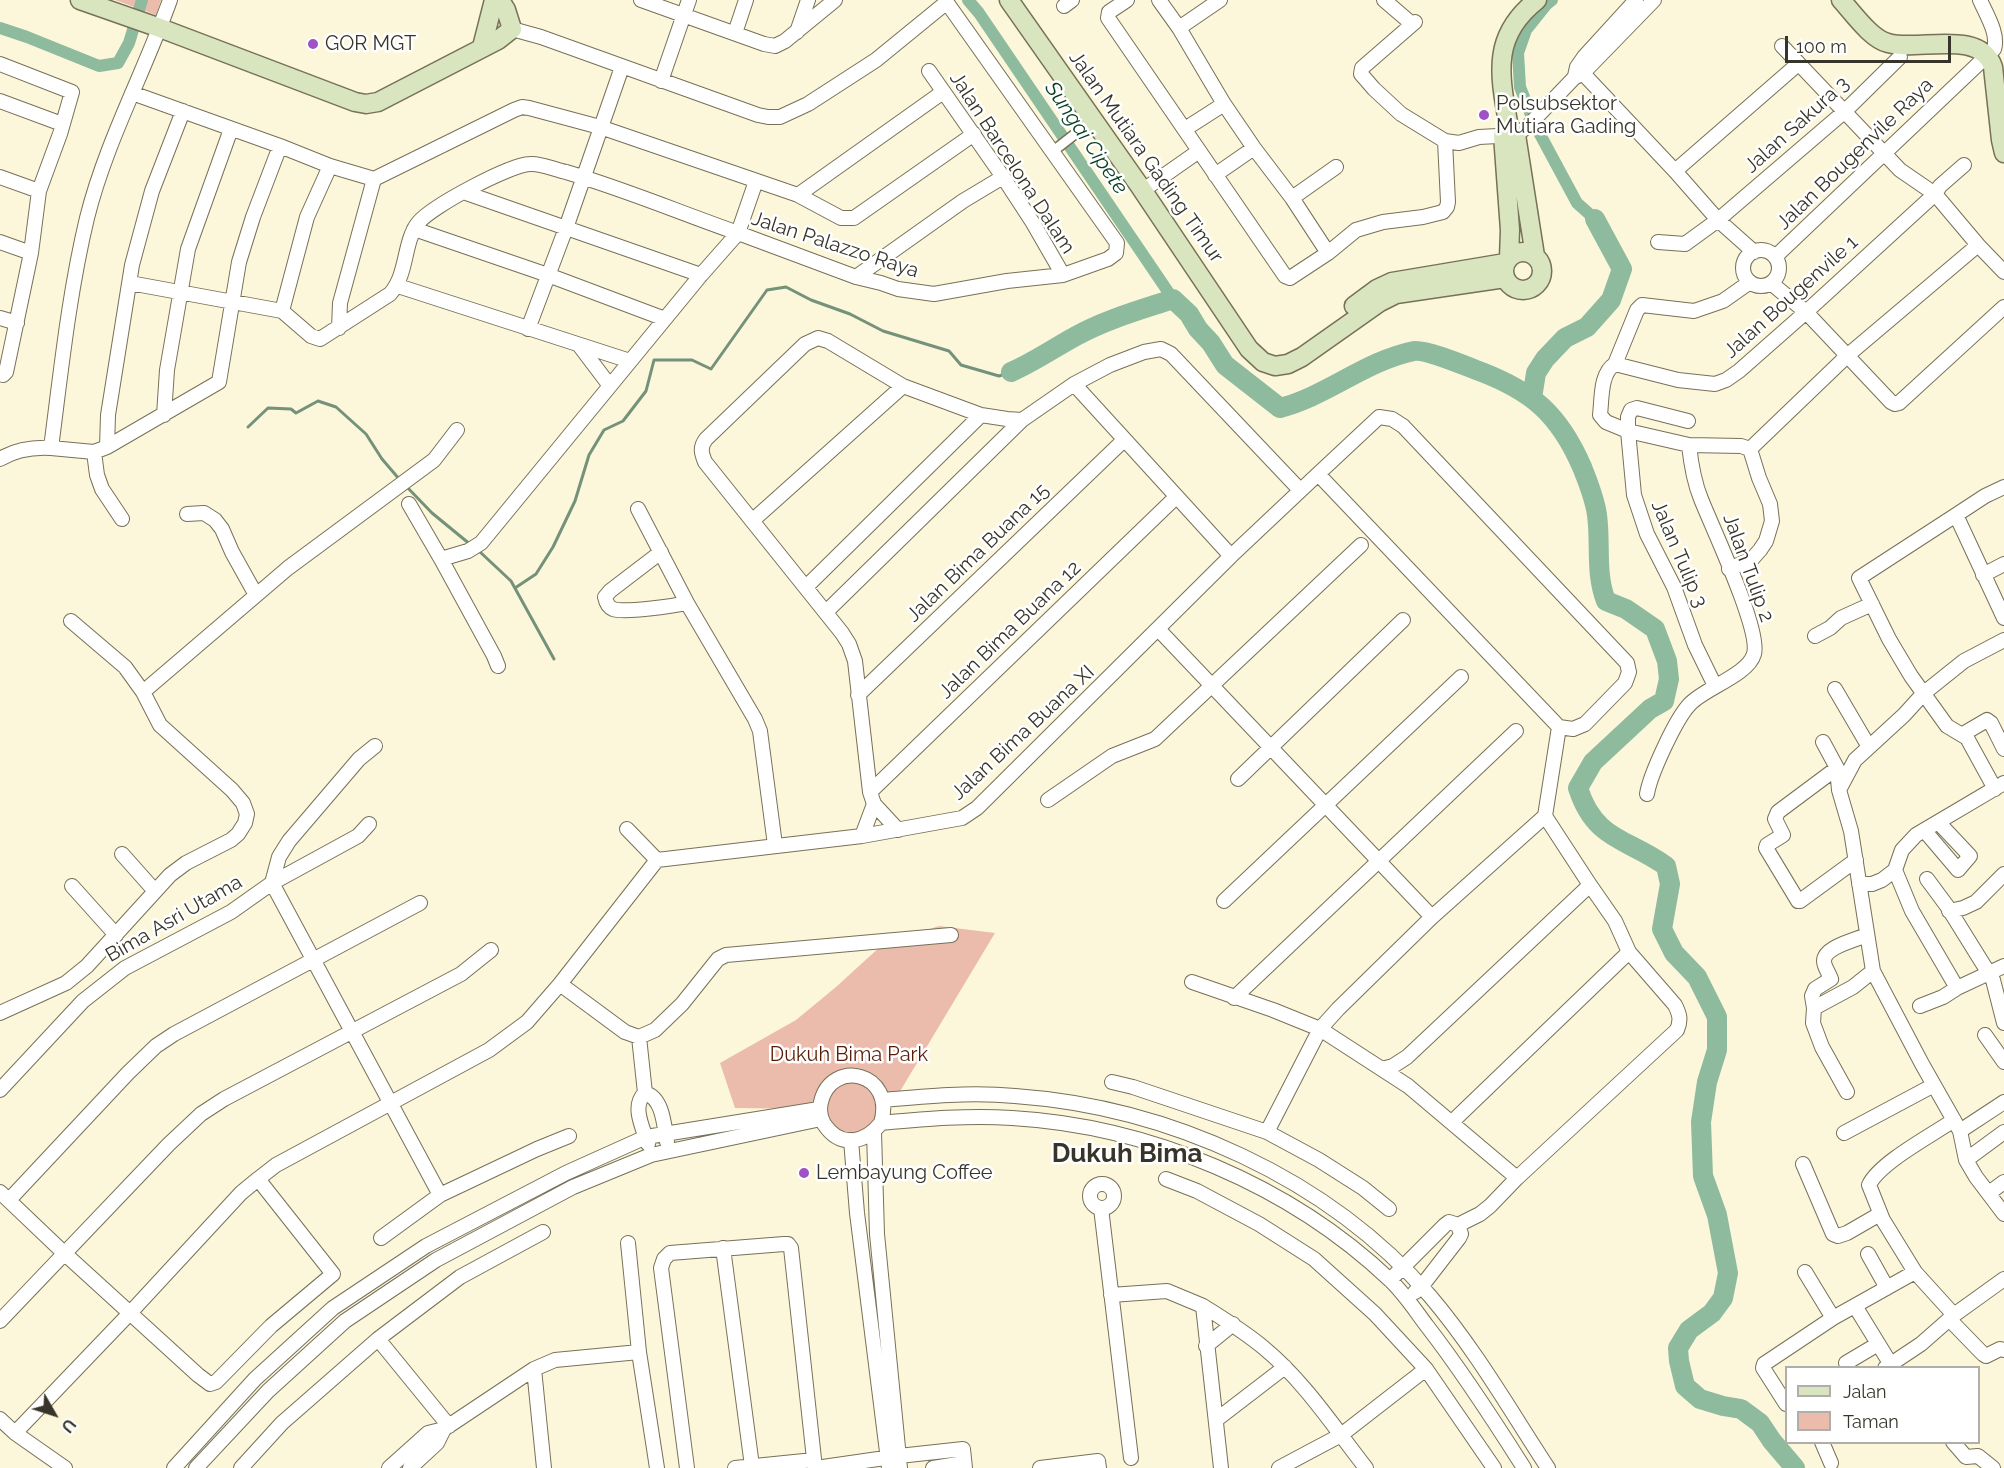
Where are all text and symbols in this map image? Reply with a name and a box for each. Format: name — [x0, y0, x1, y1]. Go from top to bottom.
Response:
scale bar — [1788, 24, 1954, 62]
place label: GOR MGT — [325, 32, 416, 56]
text: 100 m — [1796, 36, 1847, 57]
marker: GOR MGT — [306, 37, 320, 51]
street label: Jalan Mutiara Gading Timur — [1064, 47, 1228, 267]
street label: Jalan Barcelona Dalam — [944, 68, 1080, 258]
street label: Jalan Sakura 3 — [1740, 72, 1854, 178]
street label: Jalan Bougenvile Raya — [1772, 73, 1938, 235]
water label: Sungai Cipete — [1039, 77, 1133, 199]
place label: Polsubsektor Mutiara Gading — [1496, 92, 1636, 139]
marker: Polsubsektor Mutiara Gading — [1477, 108, 1491, 122]
street label: Jalan Palazzo Raya — [748, 207, 922, 283]
street label: Jalan Bougenvile 1 — [1719, 231, 1863, 363]
street label: Jalan Bima Buana 15 — [902, 479, 1054, 627]
street label: Jalan Tulip 3 — [1646, 497, 1712, 611]
street label: Jalan Tulip 2 — [1717, 511, 1779, 625]
street label: Jalan Bima Buana 12 — [934, 556, 1086, 704]
street label: Jalan Bima Buana XI — [946, 661, 1100, 805]
street label: Bima Asri Utama — [102, 870, 246, 968]
park label: Dukuh Bima Park — [770, 1043, 928, 1067]
district label: Dukuh Bima — [1052, 1138, 1202, 1170]
place label: Lembayung Coffee — [816, 1161, 993, 1185]
marker: Lembayung Coffee — [797, 1166, 811, 1180]
legend — [1785, 1366, 1980, 1444]
text: Jalan — [1843, 1381, 1887, 1402]
north arrow — [24, 1384, 84, 1444]
text: Taman — [1843, 1411, 1899, 1432]
text: U — [57, 1415, 80, 1436]

